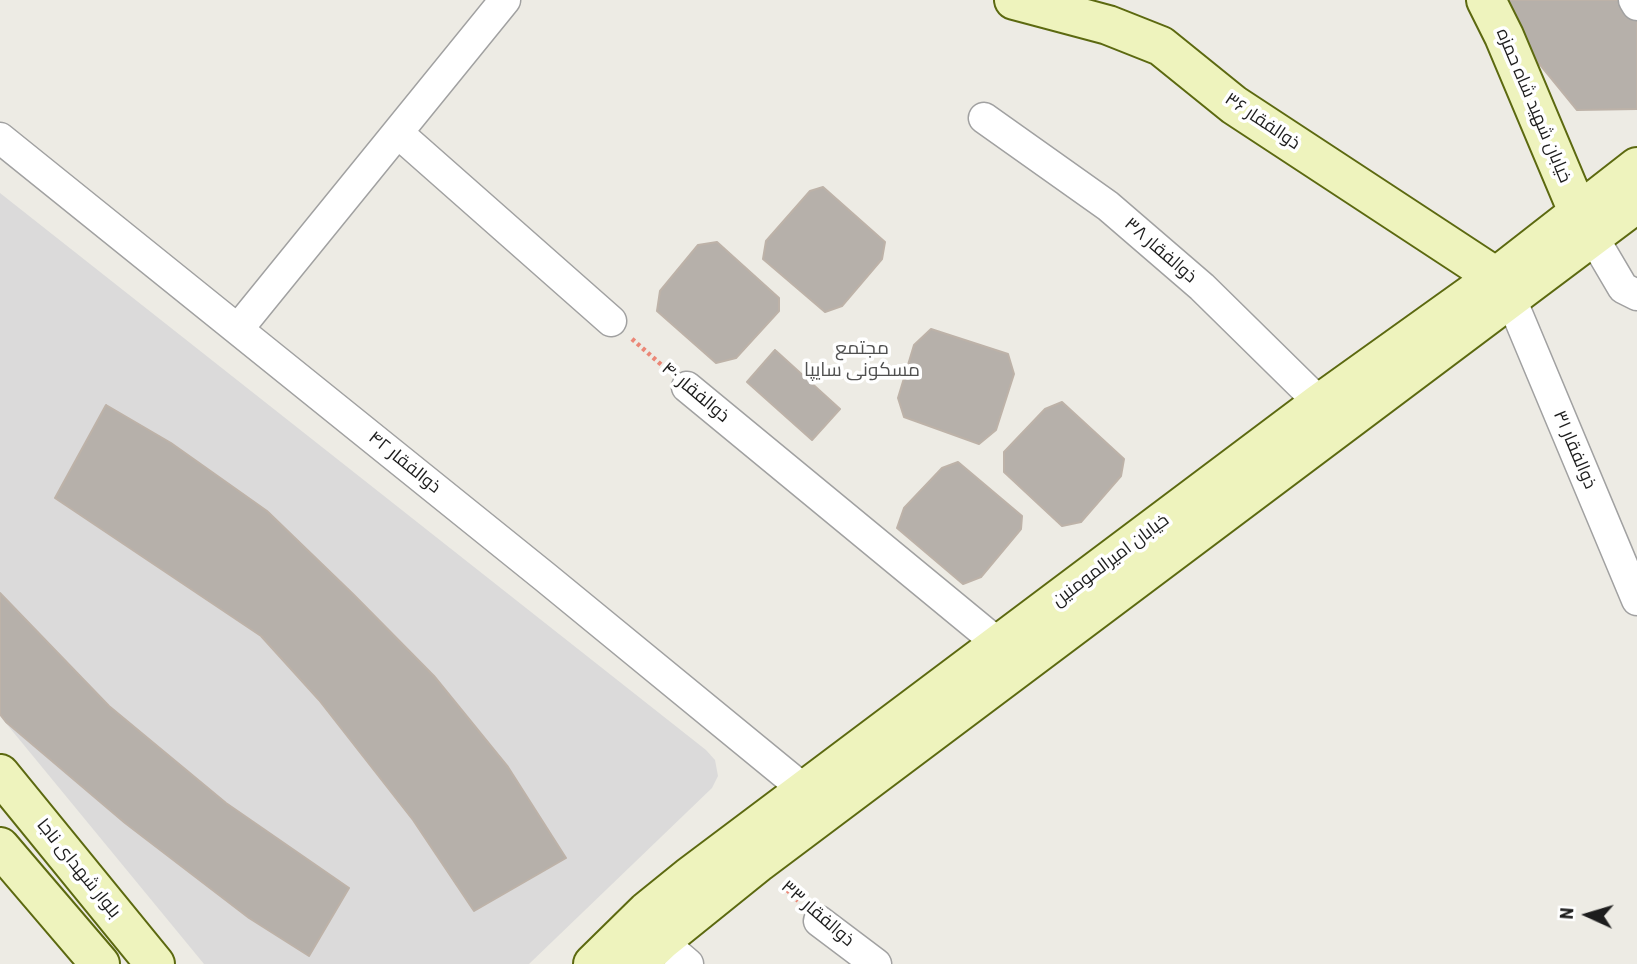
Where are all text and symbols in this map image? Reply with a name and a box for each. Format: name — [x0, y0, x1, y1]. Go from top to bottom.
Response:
street label: خیابان شهید شاه حمزه — [1491, 26, 1575, 186]
street label: ذوالفقار ۳۶ — [1220, 89, 1304, 155]
street label: ذوالفقار ۳۸ — [1119, 214, 1201, 288]
district label: مجتمع مسکونی سایپا — [804, 338, 920, 382]
street label: ذوالفقار ۴۰ — [657, 358, 733, 428]
street label: ذوالفقار ۳۱ — [1548, 407, 1600, 493]
street label: ذوالفقار ۴۲ — [363, 427, 445, 499]
street label: خیابان امیرالمومنین — [1048, 510, 1174, 612]
street label: بلوار شهدای ناجا — [31, 815, 125, 923]
street label: ذوالفقار ۳۳ — [776, 876, 858, 952]
north arrow — [1553, 880, 1623, 950]
text: N — [1555, 907, 1578, 920]

